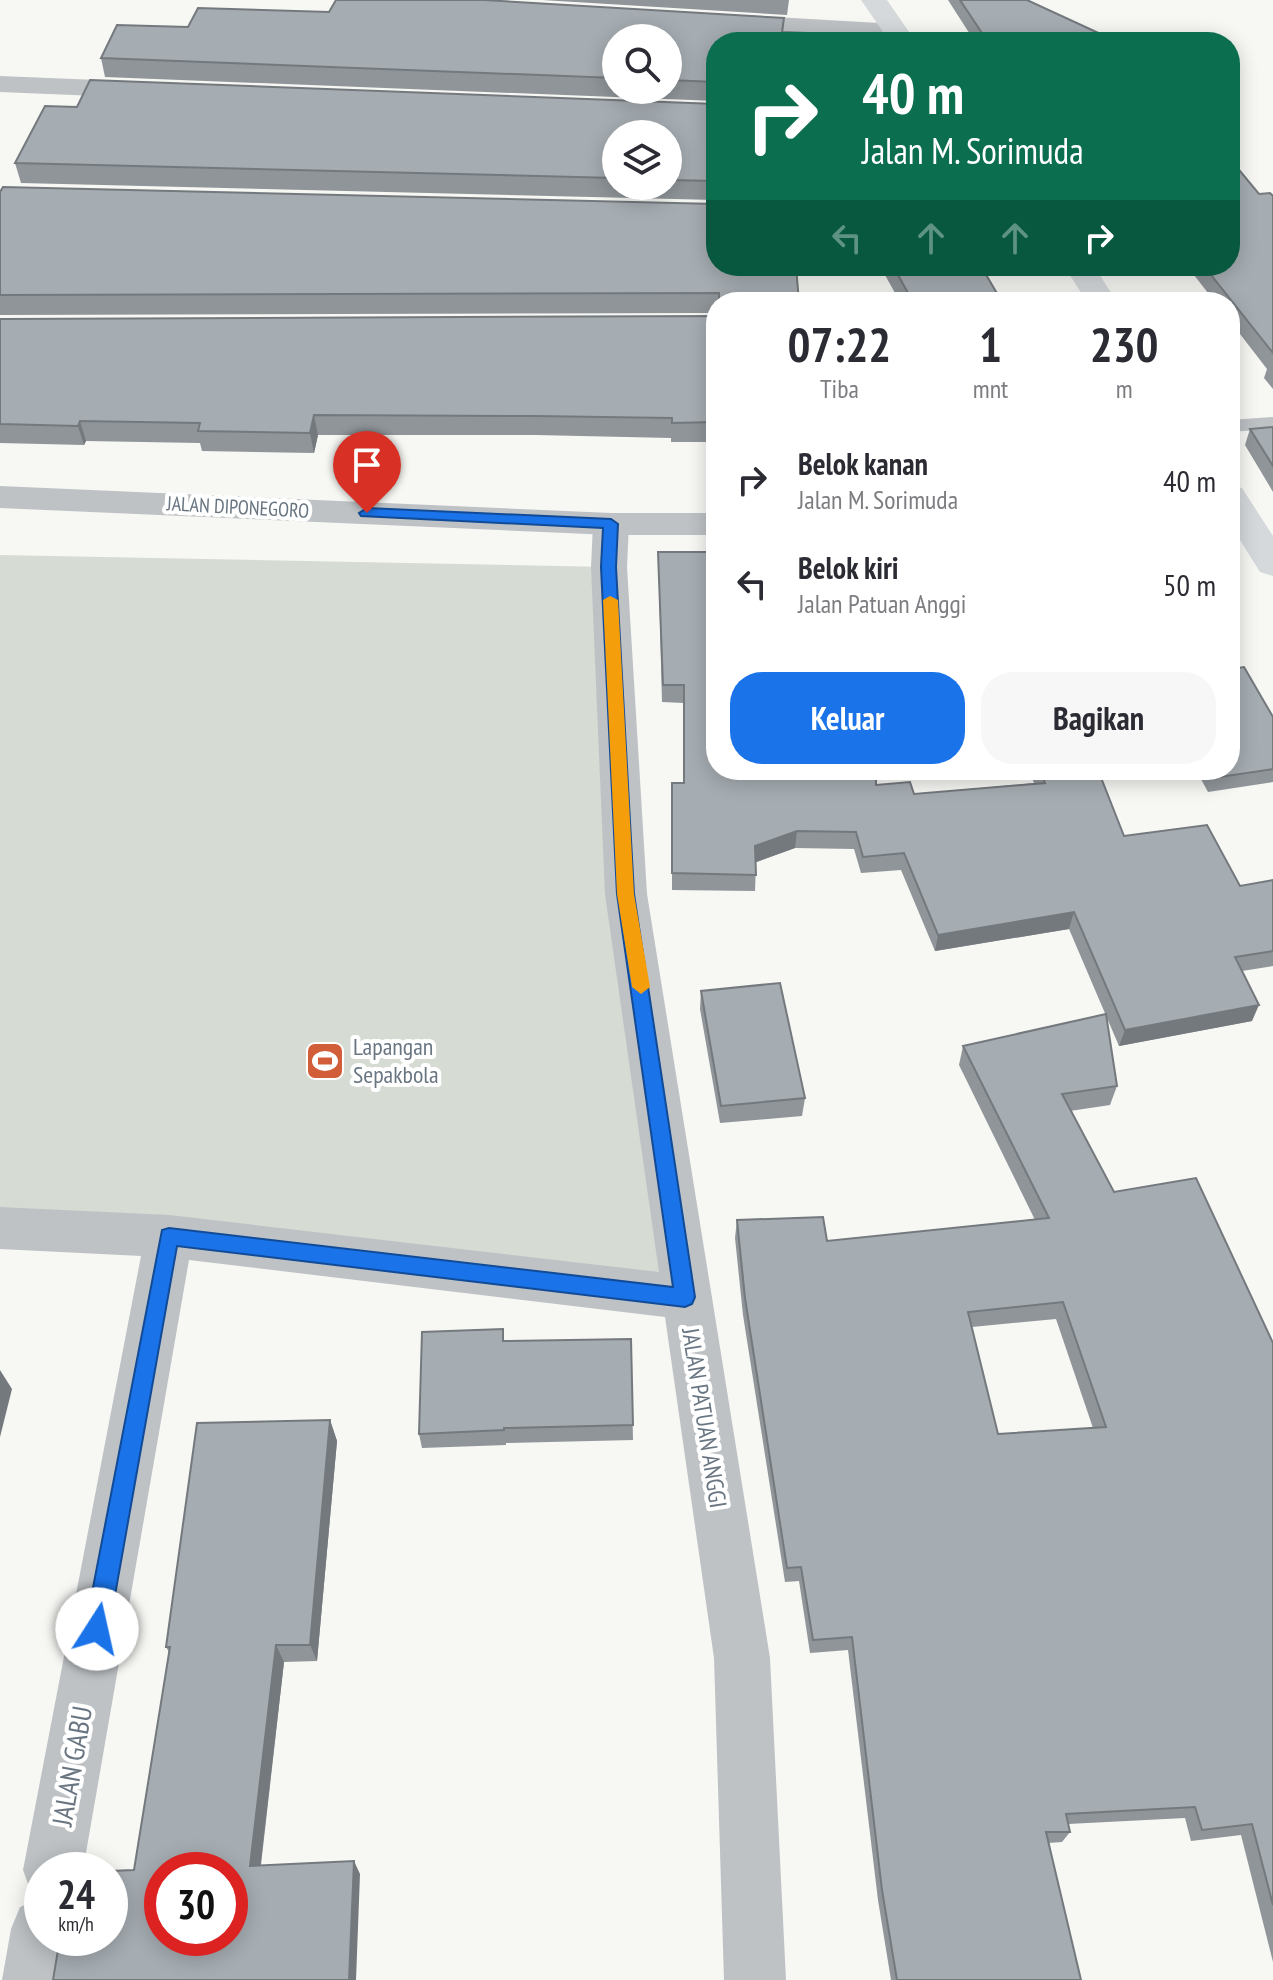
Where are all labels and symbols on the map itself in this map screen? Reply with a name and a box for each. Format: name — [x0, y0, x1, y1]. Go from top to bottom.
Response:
pin — [333, 431, 401, 513]
street label: JALAN DIPONEGORO — [165, 490, 310, 524]
place label: Lapangan Sepakbola — [353, 1031, 439, 1090]
sports icon: Lapangan Sepakbola — [304, 1040, 346, 1082]
street label: JALAN PATUAN ANGGI — [675, 1325, 734, 1510]
position arrow — [55, 1587, 139, 1671]
street label: JALAN GABU — [43, 1703, 100, 1830]
speed limit sign: 30 — [144, 1852, 248, 1956]

